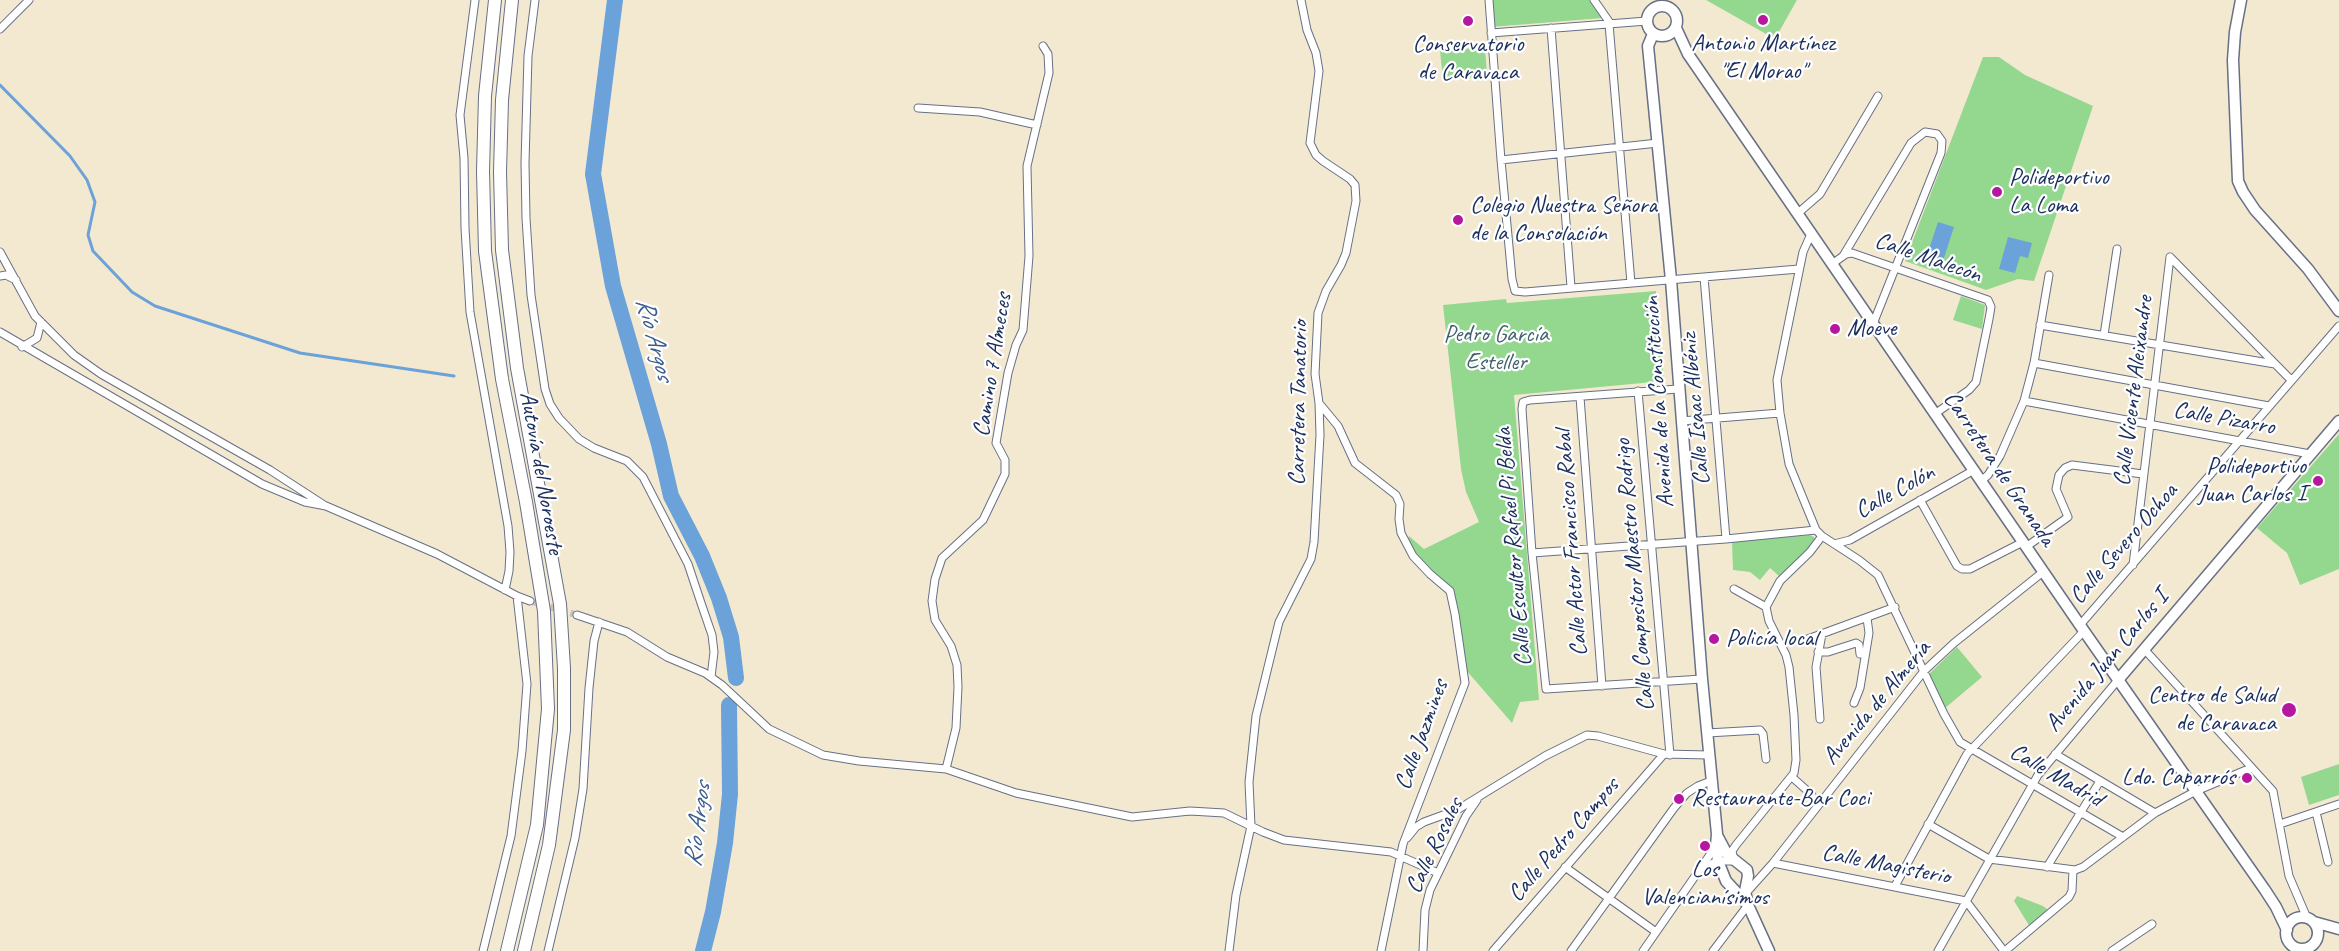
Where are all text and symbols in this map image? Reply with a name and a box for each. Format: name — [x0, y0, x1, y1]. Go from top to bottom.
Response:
marker: Antonio Martínez "El Morao" — [1756, 13, 1770, 27]
marker: Conservatorio de Caravaca — [1461, 14, 1475, 28]
place label: Antonio Martínez "El Morao" — [1691, 30, 1835, 86]
place label: Conservatorio de Caravaca — [1412, 31, 1524, 87]
place label: Polideportivo La Loma — [2009, 164, 2109, 220]
marker: Polideportivo La Loma — [1990, 185, 2004, 199]
place label: Colegio Nuestra Señora de la Consolación — [1470, 192, 1657, 248]
marker: Colegio Nuestra Señora de la Consolación — [1451, 213, 1465, 227]
street label: Calle Malecón — [1871, 226, 1985, 290]
street label: Camino 7 Almeces — [967, 291, 1019, 439]
street label: Calle Vicente Aleixandre — [2108, 294, 2160, 488]
water label: Río Argos — [628, 295, 680, 383]
street label: Avenida de la Constitución — [1637, 295, 1681, 509]
place label: Moeve — [1847, 315, 1896, 343]
street label: Carretera Tanatorio — [1283, 320, 1315, 486]
park label: Pedro García Esteller — [1443, 321, 1549, 377]
marker: Moeve — [1828, 322, 1842, 336]
street label: Calle Isaac Albéniz — [1675, 332, 1717, 486]
street label: Carretera de Granada — [1936, 386, 2062, 552]
street label: Autovía del Noroeste — [513, 389, 569, 557]
street label: Calle Pizarro — [2171, 396, 2277, 442]
street label: Calle Escultor Rafael Pi Belda — [1489, 427, 1539, 667]
street label: Calle Actor Francisco Rabal — [1550, 429, 1594, 657]
street label: Calle Compositor Maestro Rodrigo — [1609, 438, 1661, 712]
place label: Polideportivo Juan Carlos I — [2197, 453, 2306, 509]
street label: Calle Colón — [1850, 458, 1940, 526]
marker: Polideportivo Juan Carlos I — [2311, 474, 2325, 488]
street label: Calle Severo Ochoa — [2064, 478, 2184, 610]
street label: Avenida Juan Carlos I — [2039, 584, 2175, 738]
place label: Policía local — [1726, 625, 1817, 653]
marker: Policía local — [1707, 632, 1721, 646]
street label: Avenida de Almería — [1817, 635, 1937, 771]
street label: Calle Jazmines — [1389, 676, 1455, 794]
place label: Centro de Salud de Caravaca — [2148, 682, 2276, 738]
marker: Centro de Salud de Caravaca — [2280, 701, 2298, 719]
street label: Calle Madrid — [2004, 738, 2108, 814]
place label: Ldo. Caparrós — [2122, 764, 2235, 792]
marker: Ldo. Caparrós — [2240, 771, 2254, 785]
street label: Calle Pedro Campos — [1502, 772, 1626, 908]
water label: Río Argos — [677, 782, 719, 868]
place label: Restaurante-Bar Coci — [1691, 785, 1870, 813]
marker: Restaurante-Bar Coci — [1672, 792, 1686, 806]
street label: Calle Rosales — [1400, 794, 1470, 898]
street label: Calle Magisterio — [1819, 838, 1953, 892]
marker: Los Valencianísimos — [1698, 839, 1712, 853]
place label: Los Valencianísimos — [1642, 856, 1768, 912]

